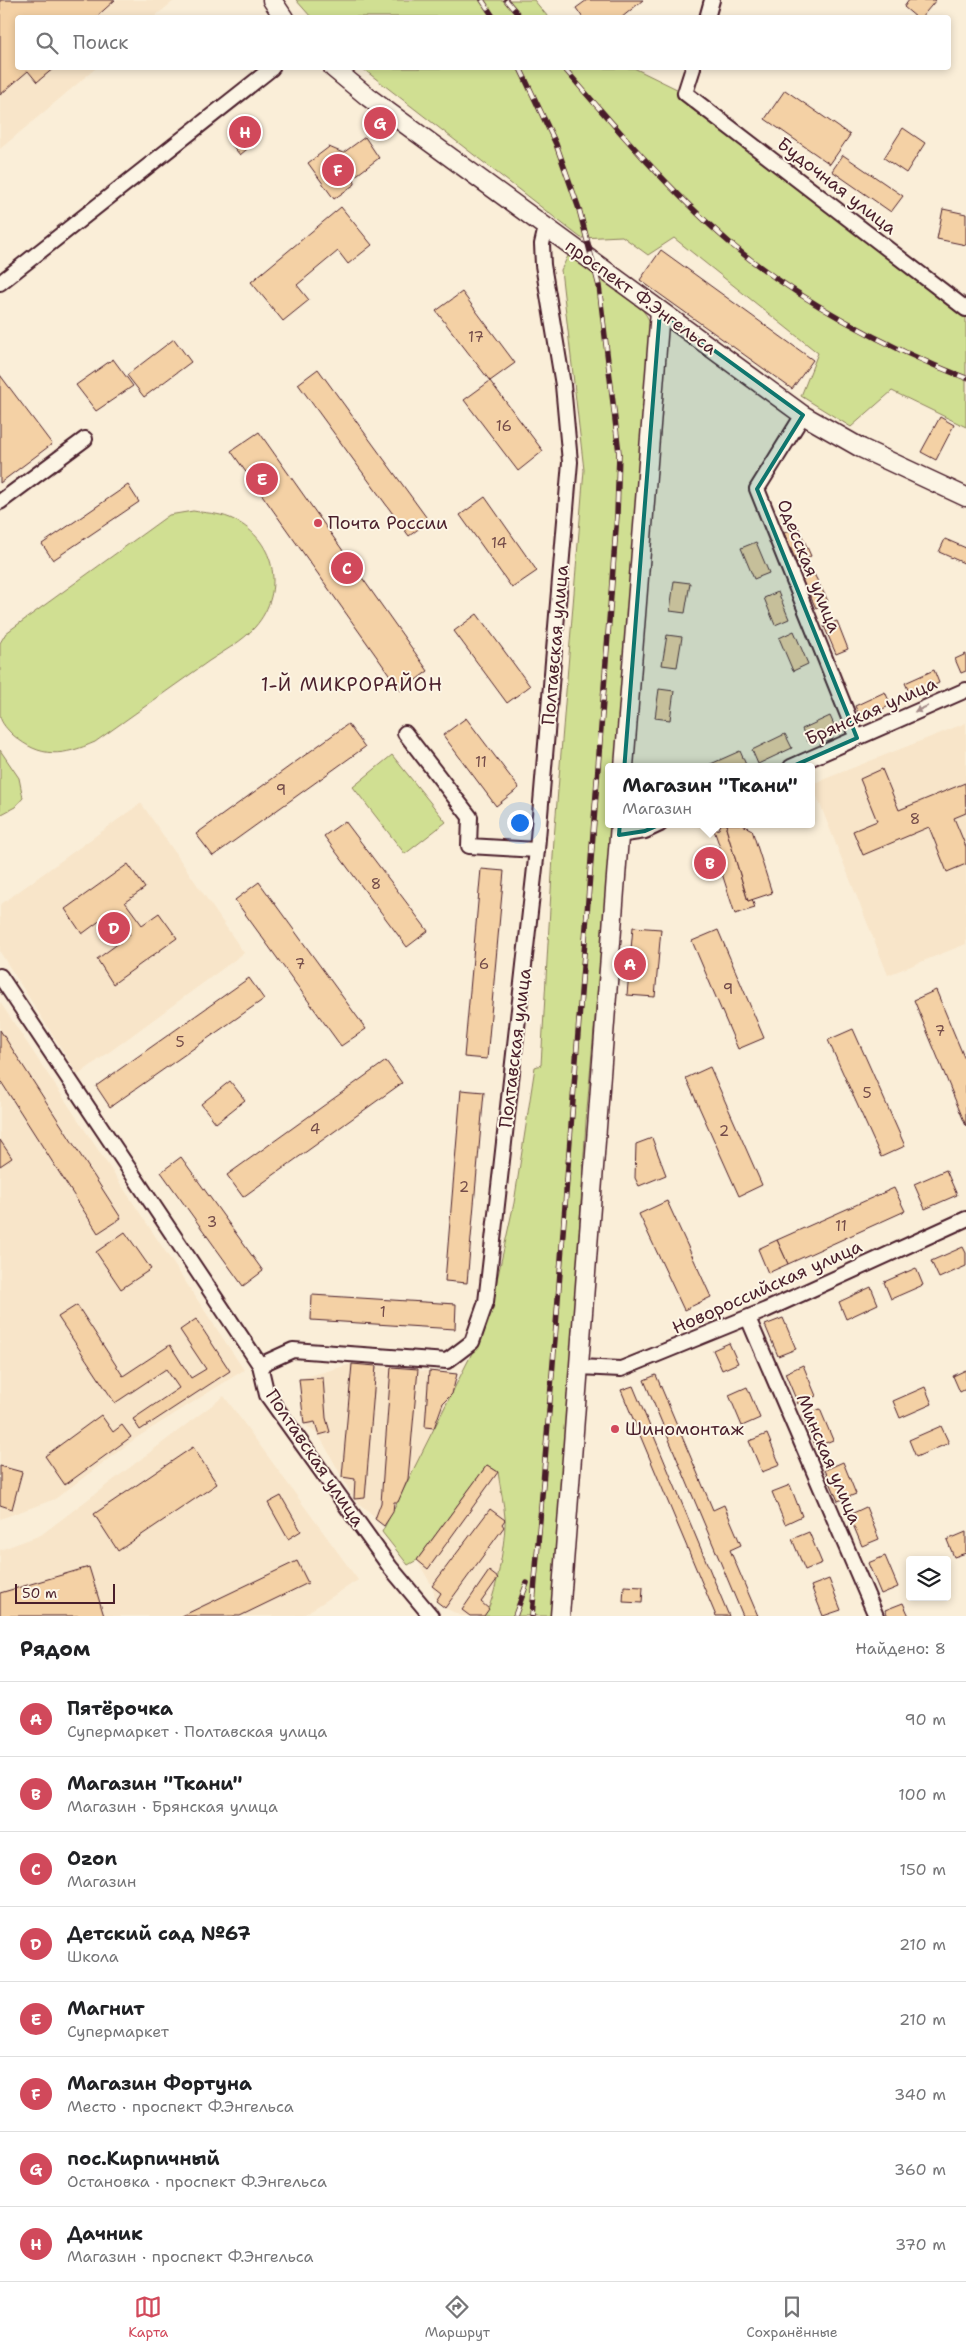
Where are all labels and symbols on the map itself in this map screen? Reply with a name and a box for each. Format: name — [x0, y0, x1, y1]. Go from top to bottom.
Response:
pin: G — [364, 104, 396, 142]
pin: H — [229, 113, 261, 151]
street label: Будочная улица — [772, 132, 902, 240]
pin: F — [322, 151, 354, 189]
street label: проспект Ф.Энгельса — [560, 234, 722, 360]
house number: 17 — [468, 327, 484, 347]
house number: 16 — [496, 416, 512, 436]
pin: E — [246, 460, 278, 498]
street label: Одесская улица — [771, 496, 847, 636]
place label: Почта России — [328, 511, 448, 535]
marker: Почта России — [312, 517, 324, 529]
house number: 14 — [491, 533, 507, 553]
pin: C — [331, 549, 363, 587]
street label: Полтавская улица — [536, 564, 574, 726]
street label: Брянская улица — [801, 671, 941, 751]
district label: 1-Й МИКРОРАЙОН — [261, 672, 443, 697]
one-way arrow — [914, 706, 928, 714]
house number: 11 — [475, 752, 487, 772]
house number: 9 — [276, 780, 286, 800]
house number: 8 — [910, 809, 920, 829]
your location — [507, 810, 533, 836]
pin: B — [694, 844, 726, 882]
house number: 8 — [371, 874, 381, 894]
pin: D — [98, 909, 130, 947]
pin: A — [614, 945, 646, 983]
house number: 7 — [295, 954, 305, 974]
house number: 6 — [479, 954, 489, 974]
street label: Полтавская улица — [493, 967, 537, 1129]
house number: 9 — [723, 979, 733, 999]
house number: 7 — [935, 1021, 945, 1041]
house number: 5 — [175, 1032, 185, 1052]
house number: 5 — [862, 1083, 872, 1103]
house number: 4 — [310, 1119, 320, 1139]
house number: 2 — [719, 1121, 729, 1141]
house number: 2 — [459, 1177, 469, 1197]
house number: 3 — [207, 1212, 217, 1232]
house number: 11 — [835, 1216, 847, 1236]
street label: Новороссийская улица — [668, 1234, 866, 1340]
house number: 1 — [380, 1302, 386, 1322]
street label: Полтавская улица — [260, 1385, 370, 1531]
street label: Минская улица — [791, 1390, 867, 1528]
place label: Шиномонтаж — [625, 1417, 744, 1441]
marker: Шиномонтаж — [609, 1423, 621, 1435]
scale bar — [15, 1581, 115, 1604]

